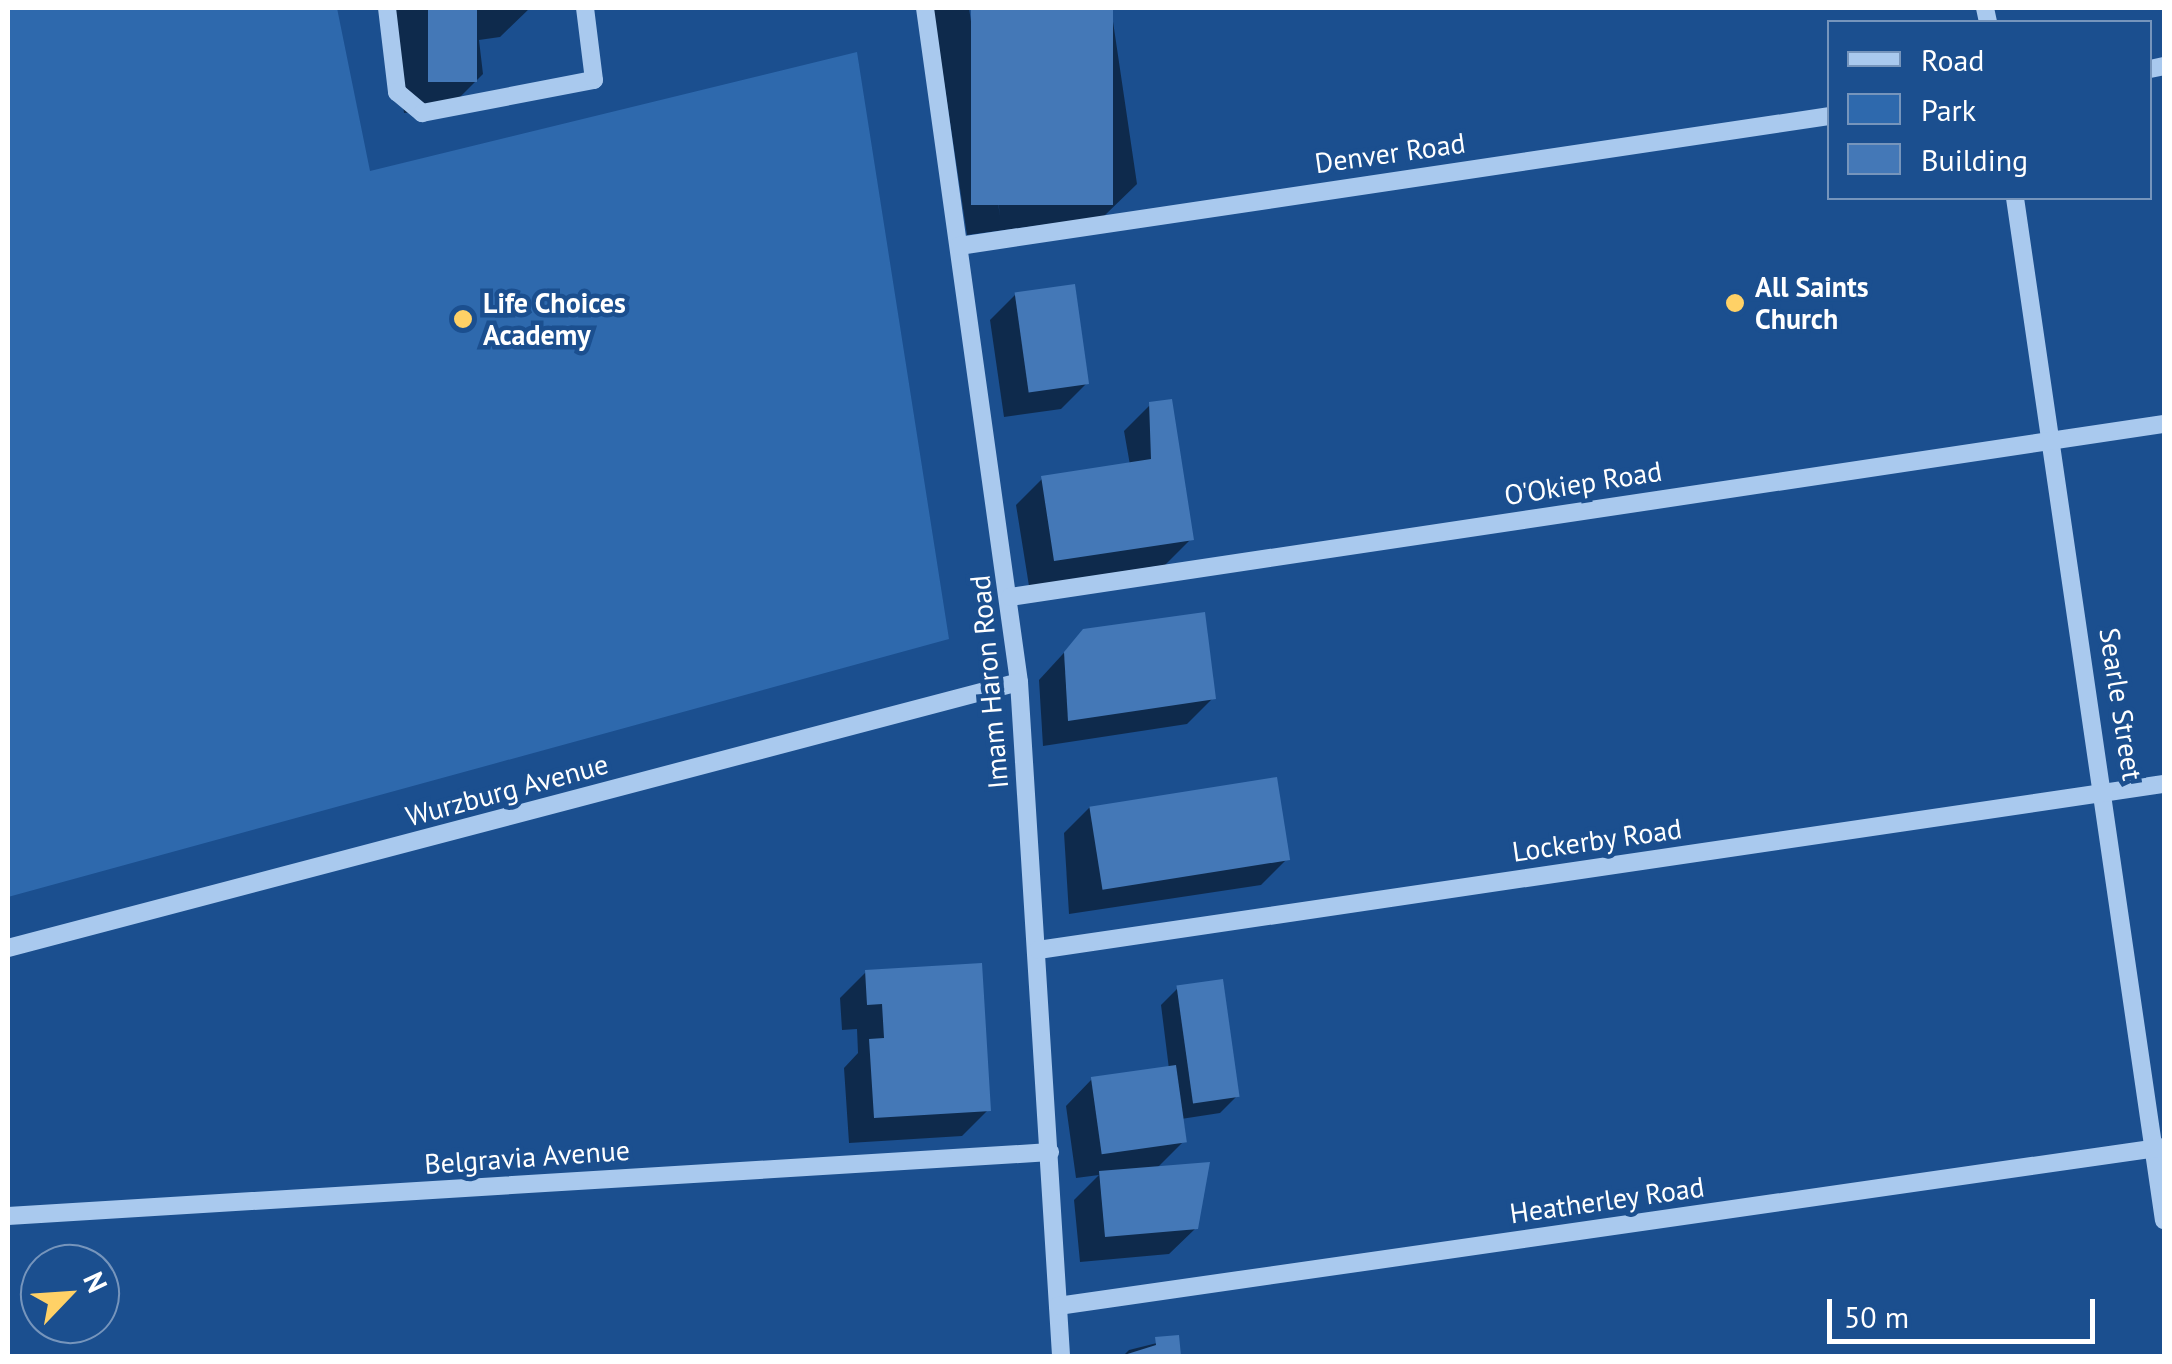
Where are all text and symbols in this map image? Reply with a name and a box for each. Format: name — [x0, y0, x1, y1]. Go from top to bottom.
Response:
legend — [1827, 20, 2152, 200]
text: Road — [1921, 40, 1985, 79]
text: Park — [1921, 90, 1976, 129]
street label: Denver Road — [1313, 126, 1467, 180]
text: Building — [1921, 140, 2028, 179]
place label: All Saints Church — [1755, 270, 1869, 336]
place label: Life Choices Academy — [483, 286, 626, 352]
marker: All Saints Church — [1724, 292, 1746, 314]
marker: Life Choices Academy — [452, 308, 474, 330]
street label: O'Okiep Road — [1502, 454, 1664, 512]
street label: Imam Haron Road — [963, 574, 1015, 790]
street label: Searle Street — [2092, 625, 2150, 783]
street label: Wurzburg Avenue — [402, 747, 612, 833]
street label: Lockerby Road — [1510, 811, 1684, 869]
street label: Belgravia Avenue — [423, 1133, 631, 1181]
street label: Heatherley Road — [1507, 1170, 1707, 1230]
north arrow — [20, 1244, 120, 1344]
text: N — [75, 1266, 116, 1298]
scale bar — [1832, 1279, 2100, 1341]
text: 50 m — [1844, 1297, 1909, 1336]

